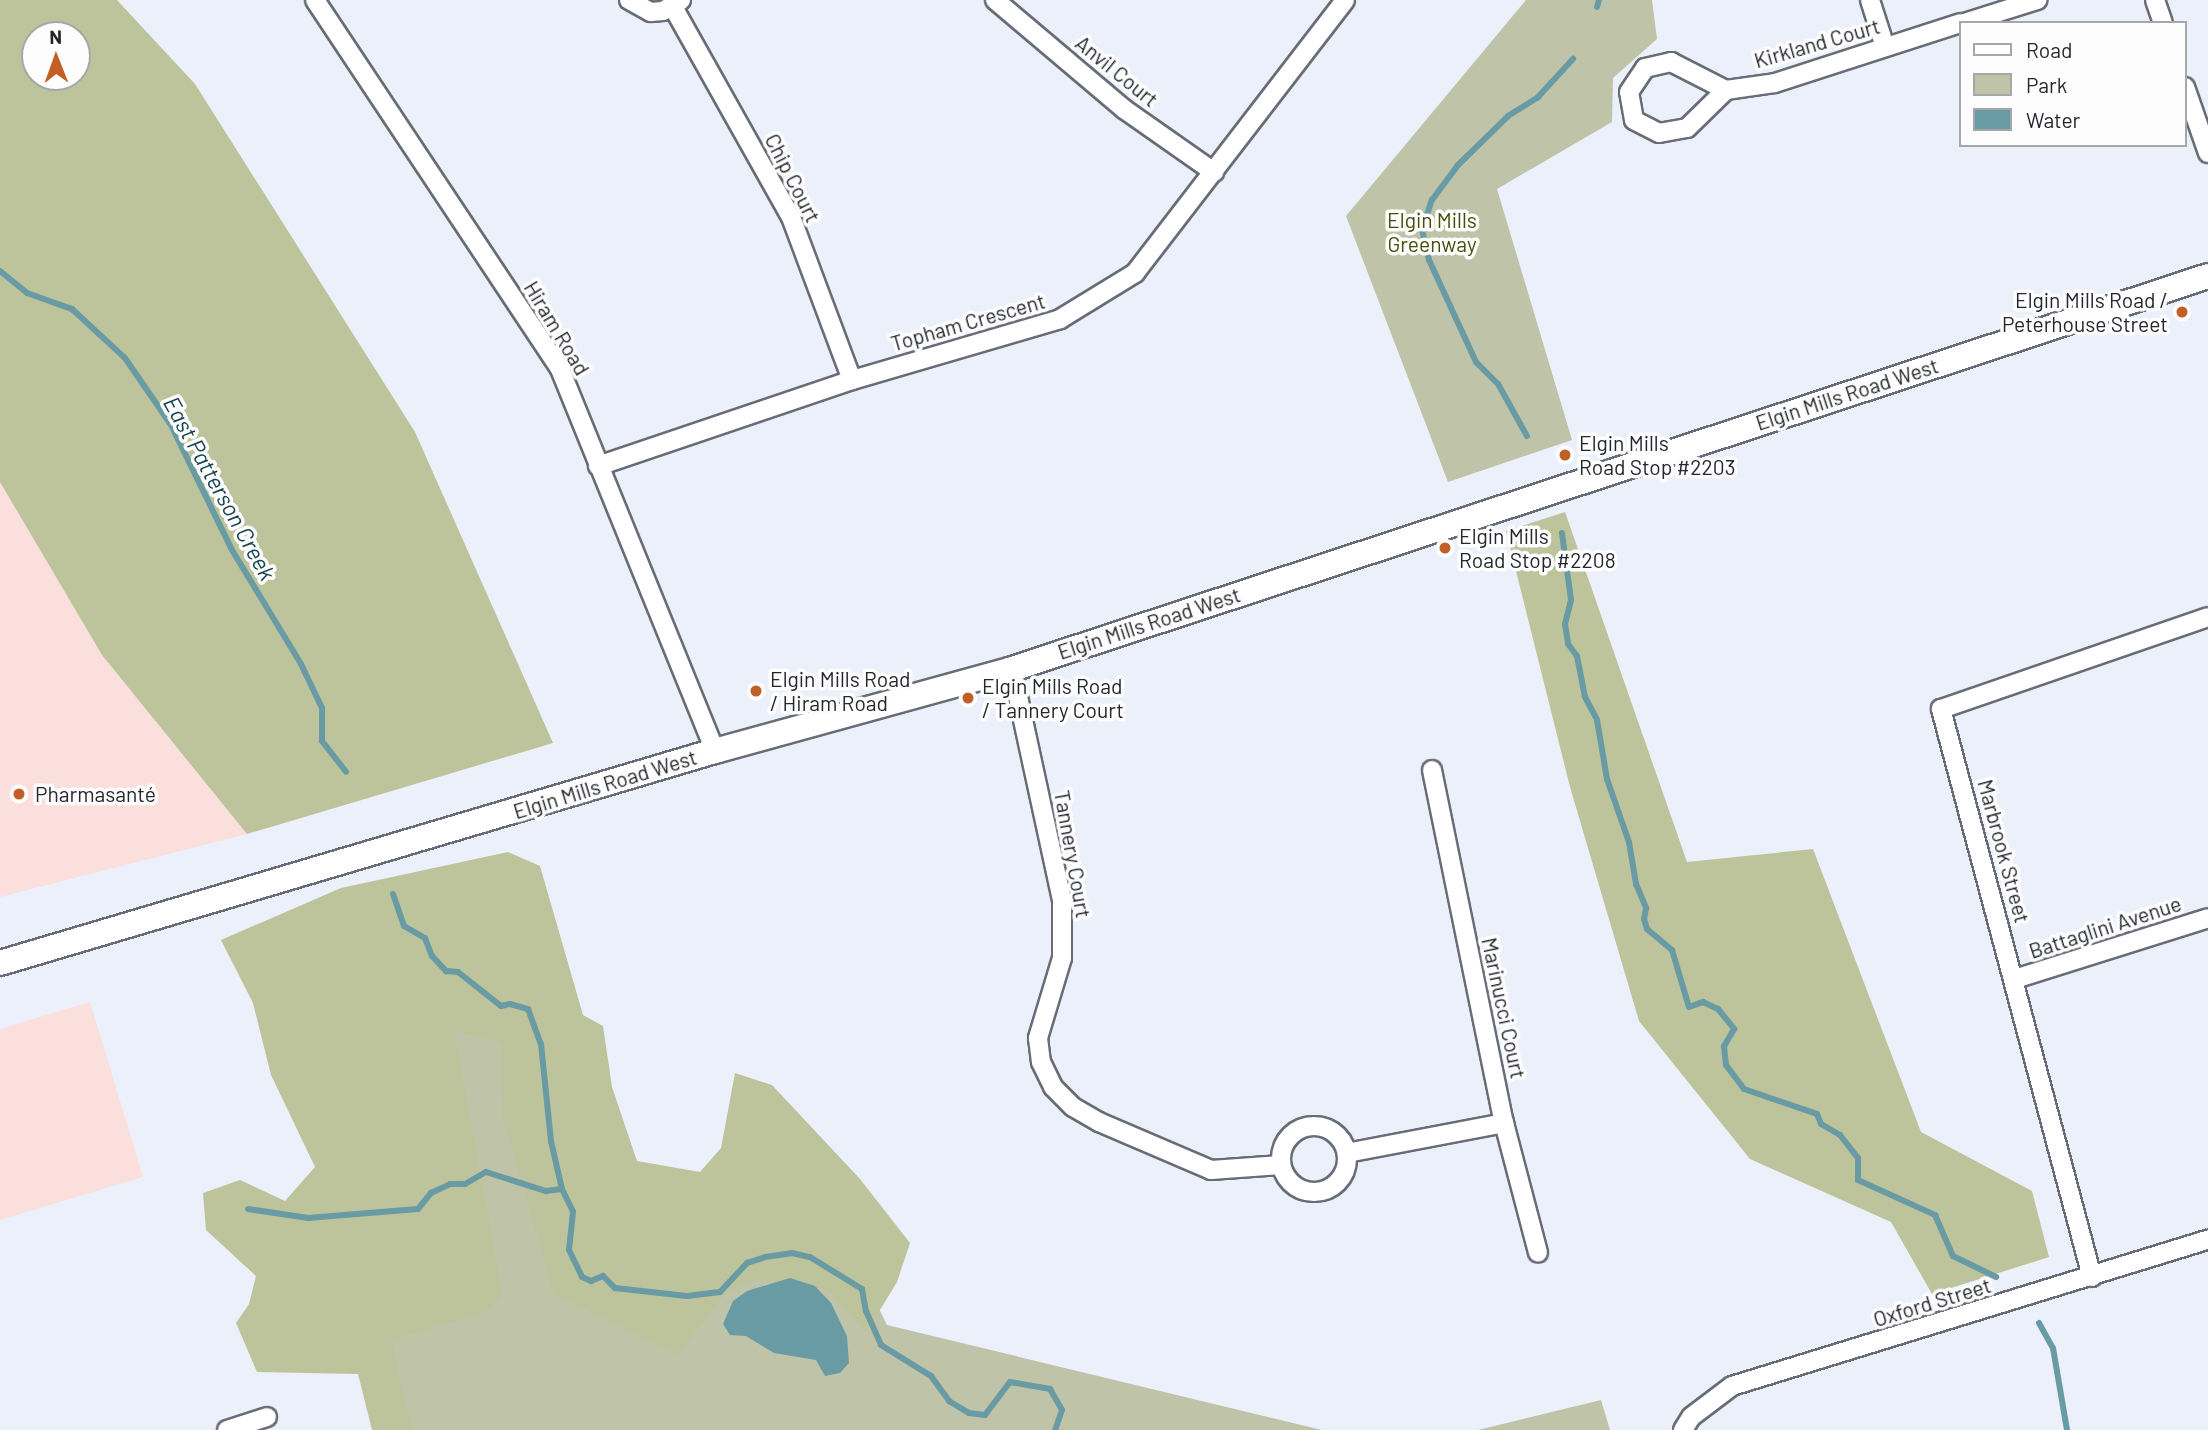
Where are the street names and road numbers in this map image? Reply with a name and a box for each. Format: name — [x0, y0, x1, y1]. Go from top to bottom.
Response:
street label: Kirkland Court — [1751, 13, 1883, 73]
street label: Anvil Court — [1071, 30, 1163, 112]
street label: Chip Court — [760, 129, 826, 227]
street label: Hiram Road — [519, 276, 595, 380]
street label: Topham Crescent — [888, 288, 1048, 356]
street label: Elgin Mills Road West — [1752, 353, 1942, 435]
street label: Elgin Mills Road West — [1054, 582, 1244, 664]
street label: Elgin Mills Road West — [510, 744, 700, 824]
street label: Marbrook Street — [1973, 777, 2035, 925]
street label: Tannery Court — [1049, 788, 1097, 920]
street label: Battaglini Avenue — [2026, 890, 2184, 964]
street label: Marinucci Court — [1477, 935, 1531, 1081]
street label: Oxford Street — [1870, 1272, 1994, 1332]

